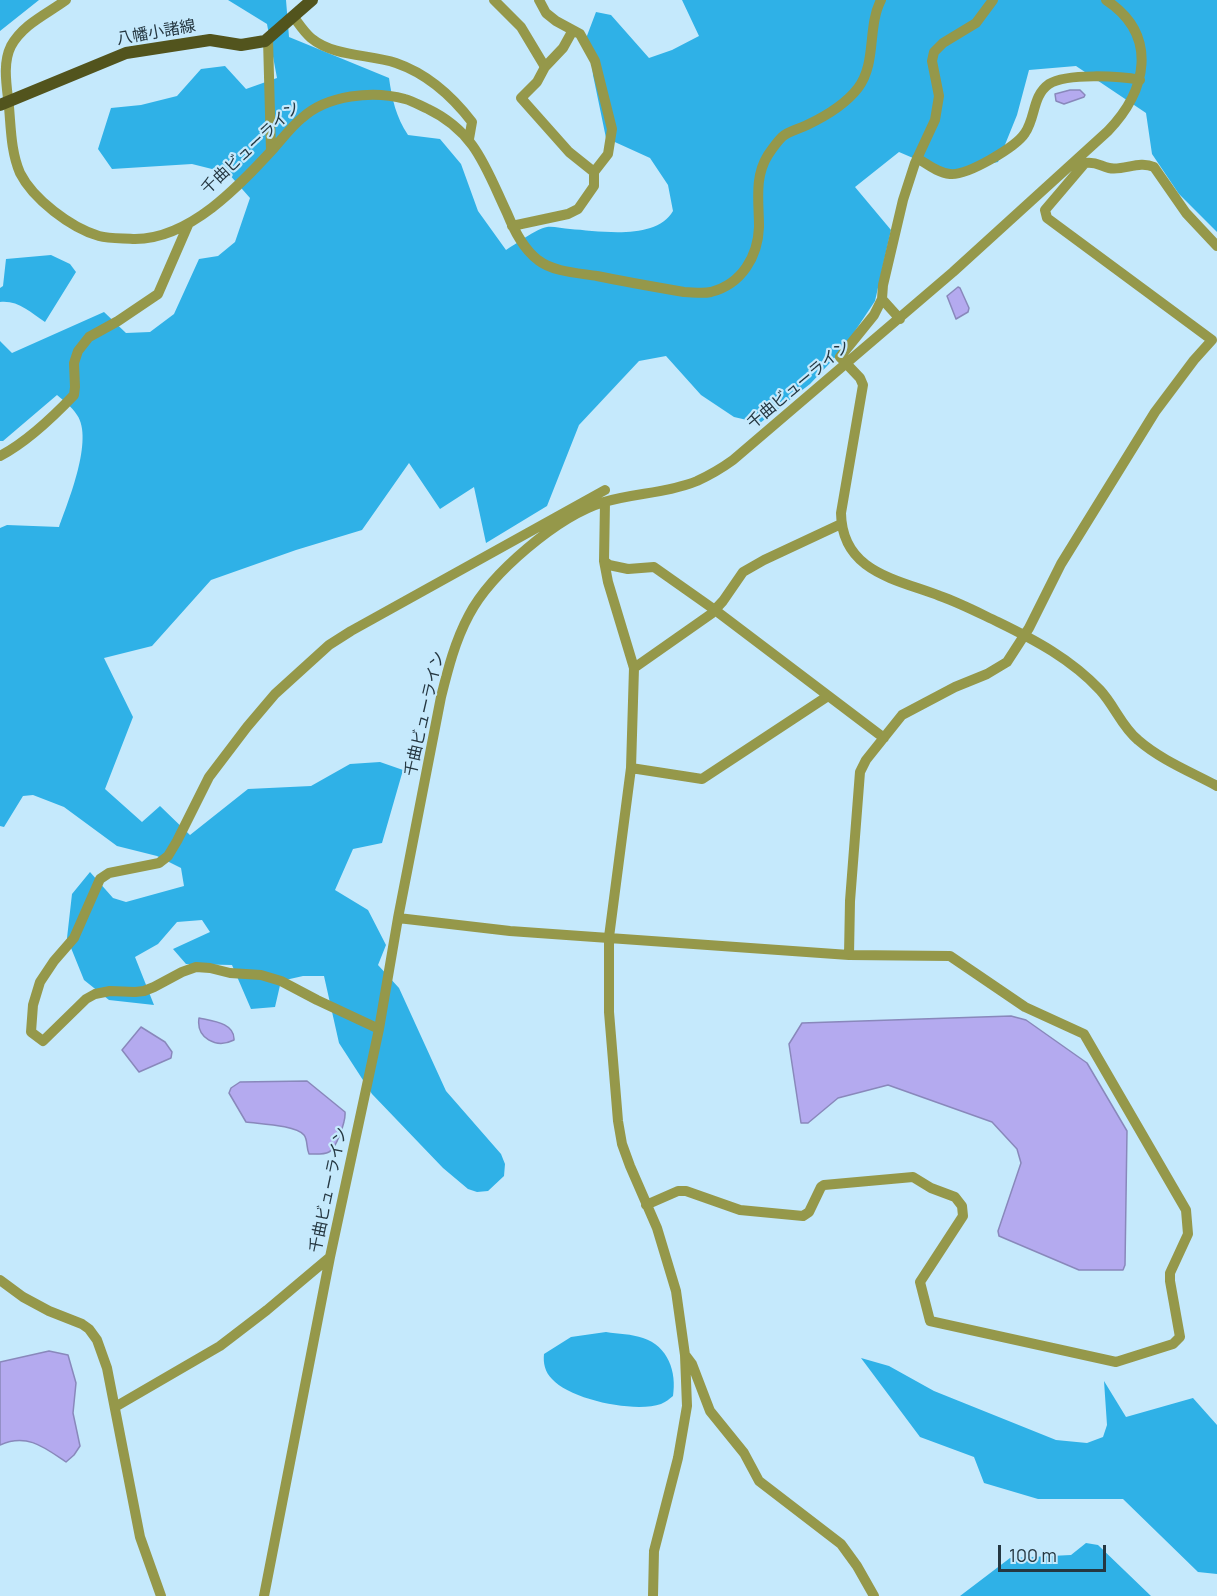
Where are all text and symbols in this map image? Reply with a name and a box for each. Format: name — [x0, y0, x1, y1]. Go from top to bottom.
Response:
street label: 八幡小諸線 — [115, 17, 197, 49]
street label: 千曲ビューライン — [198, 97, 304, 199]
street label: 千曲ビューライン — [744, 337, 854, 433]
street label: 千曲ビューライン — [401, 649, 449, 779]
street label: 千曲ビューライン — [306, 1125, 352, 1255]
scale bar — [1001, 1533, 1109, 1571]
text: 100 m — [1009, 1543, 1057, 1567]

